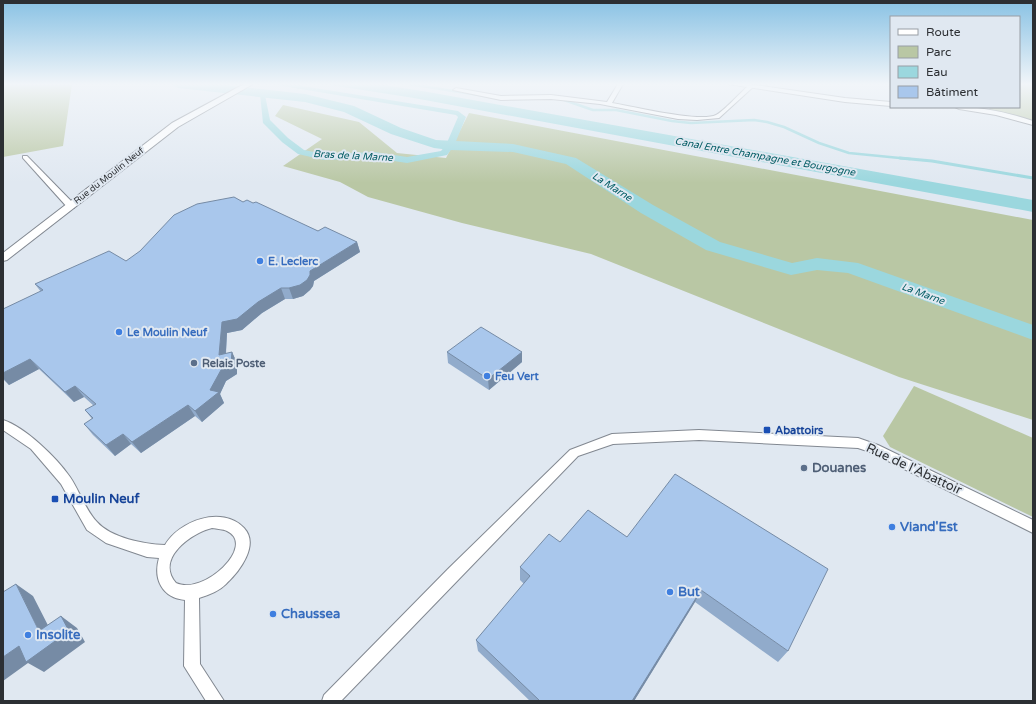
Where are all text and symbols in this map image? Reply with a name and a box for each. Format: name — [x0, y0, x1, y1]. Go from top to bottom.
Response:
legend — [890, 16, 1020, 108]
text: Route — [926, 25, 961, 39]
text: Parc — [926, 45, 951, 59]
text: Eau — [926, 65, 948, 79]
text: Bâtiment — [926, 85, 978, 99]
water label: Canal Entre Champagne et Bourgogne — [674, 135, 858, 179]
street label: Rue du Moulin Neuf — [72, 145, 147, 207]
water label: Bras de la Marne — [313, 148, 395, 164]
water label: La Marne — [590, 170, 635, 205]
place label: E. Leclerc — [268, 255, 318, 268]
marker: E. Leclerc — [255, 256, 265, 266]
water label: La Marne — [900, 281, 947, 308]
place label: Le Moulin Neuf — [127, 326, 208, 339]
marker: Le Moulin Neuf — [114, 327, 124, 337]
place label: Relais Poste — [202, 357, 266, 370]
marker: Relais Poste — [189, 358, 199, 368]
place label: Feu Vert — [495, 370, 540, 383]
marker: Feu Vert — [482, 371, 492, 381]
place label: Abattoirs — [775, 424, 824, 437]
marker: Abattoirs — [762, 425, 772, 435]
street label: Rue de l'Abattoir — [864, 440, 964, 498]
place label: Douanes — [812, 460, 866, 476]
marker: Douanes — [799, 463, 809, 473]
place label: Moulin Neuf — [63, 491, 141, 507]
marker: Moulin Neuf — [50, 494, 60, 504]
place label: Viand'Est — [900, 519, 958, 535]
marker: Viand'Est — [887, 522, 897, 532]
place label: But — [678, 584, 700, 600]
marker: But — [665, 587, 675, 597]
place label: Chaussea — [281, 606, 340, 622]
marker: Chaussea — [268, 609, 278, 619]
place label: Insolite — [36, 627, 81, 643]
marker: Insolite — [23, 630, 33, 640]

